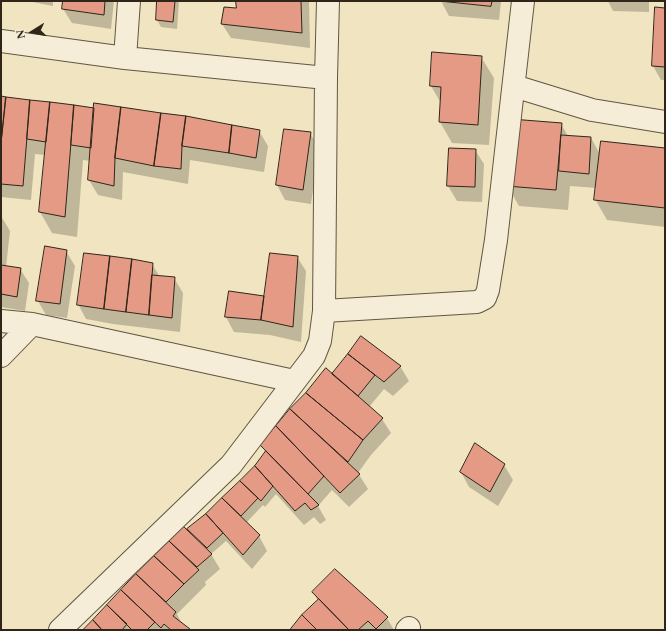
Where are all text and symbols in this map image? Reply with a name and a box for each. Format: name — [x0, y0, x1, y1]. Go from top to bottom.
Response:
north arrow — [12, 12, 52, 52]
text: N — [12, 29, 28, 40]

